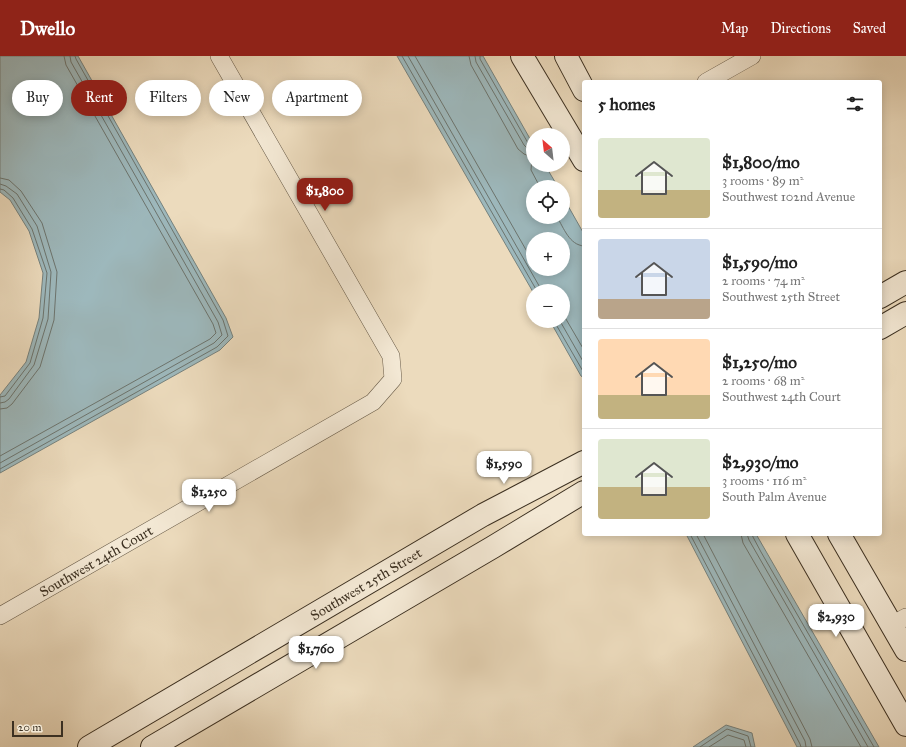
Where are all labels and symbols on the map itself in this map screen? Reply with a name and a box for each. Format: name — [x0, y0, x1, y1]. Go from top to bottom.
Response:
north arrow — [526, 128, 570, 172]
pin: $1,800 — [292, 178, 358, 212]
pin: $1,590 — [471, 451, 537, 485]
pin: $1,250 — [176, 479, 242, 513]
street label: Southwest 24th Court — [37, 522, 156, 601]
street label: Southwest 25th Street — [307, 544, 425, 624]
pin: $2,930 — [803, 604, 869, 638]
pin: $1,760 — [283, 636, 349, 670]
scale bar — [12, 719, 63, 738]

